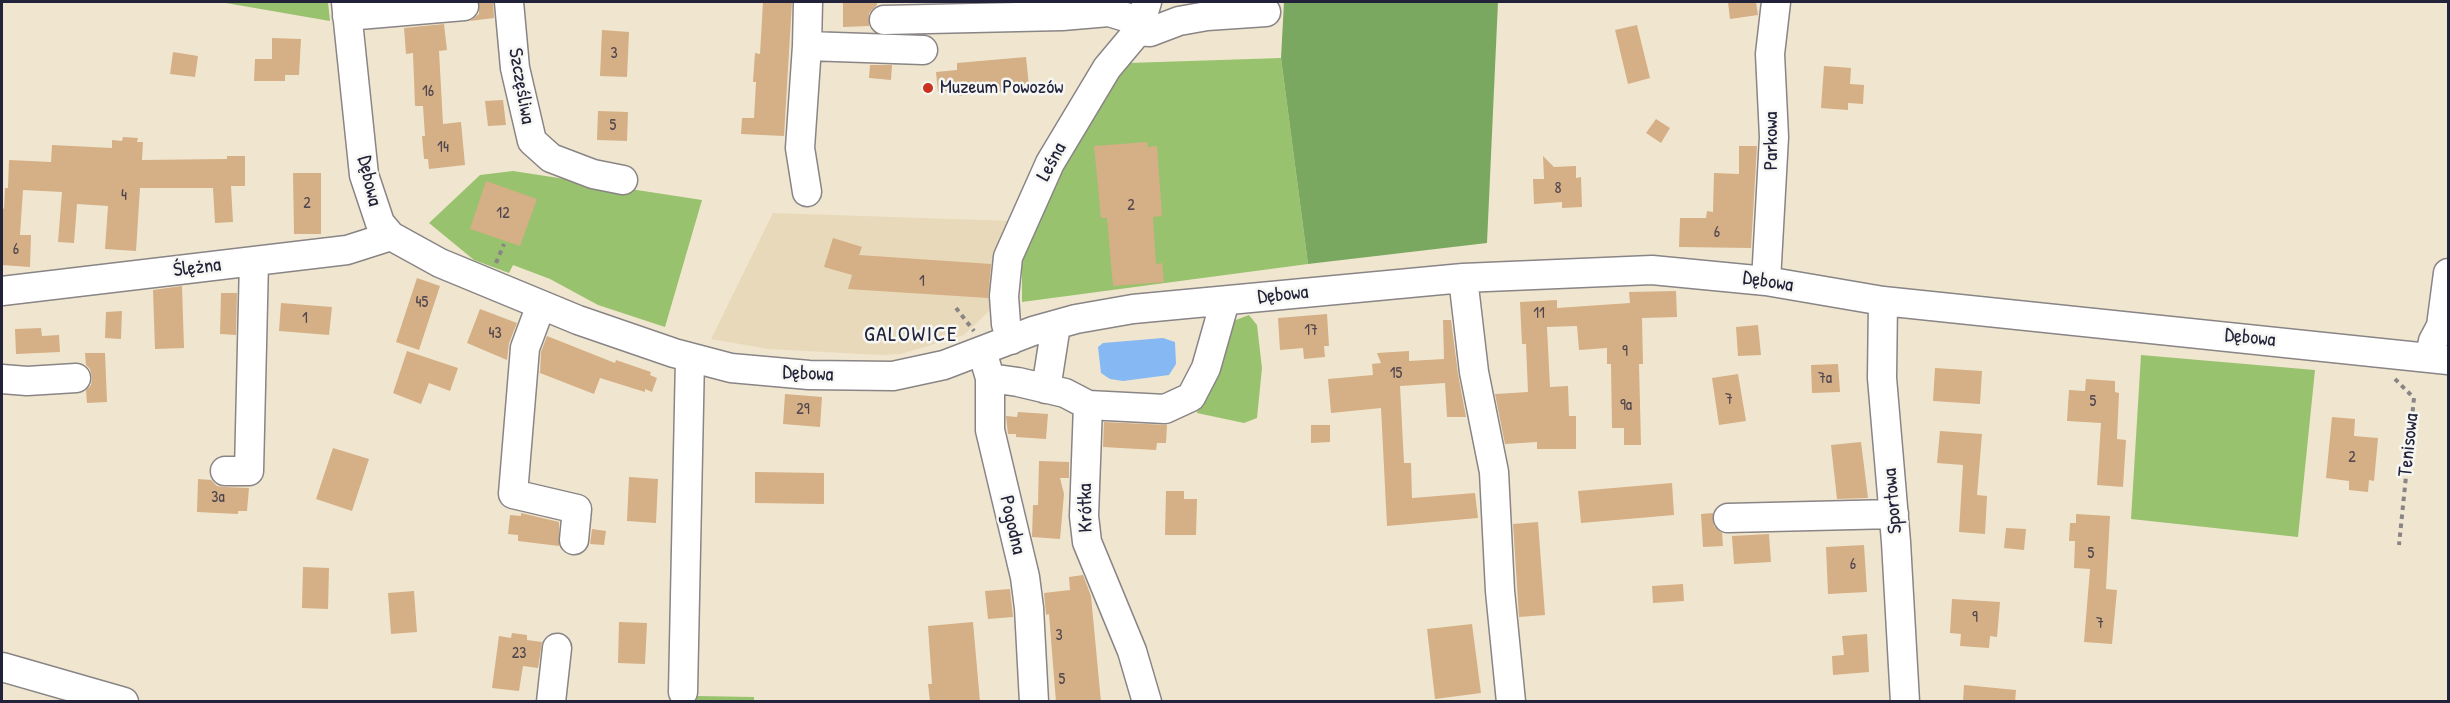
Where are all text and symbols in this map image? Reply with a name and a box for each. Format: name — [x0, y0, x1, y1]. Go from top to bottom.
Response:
house number: 3 — [610, 44, 618, 64]
street label: Szczęśliwa — [503, 46, 539, 126]
place label: Muzeum Powozów — [940, 76, 1063, 100]
marker: Muzeum Powozów — [921, 81, 935, 95]
house number: 16 — [422, 82, 434, 102]
street label: Parkowa — [1760, 112, 1784, 170]
house number: 5 — [610, 116, 616, 136]
house number: 14 — [437, 138, 449, 158]
street label: Leśna — [1032, 139, 1072, 185]
street label: Dębowa — [352, 154, 386, 208]
house number: 8 — [1555, 179, 1561, 199]
house number: 4 — [121, 186, 127, 206]
house number: 2 — [303, 194, 311, 214]
house number: 2 — [1127, 196, 1135, 216]
house number: 12 — [496, 204, 510, 224]
house number: 6 — [1714, 223, 1720, 243]
house number: 6 — [13, 240, 19, 260]
street label: Ślężna — [172, 253, 222, 283]
street label: Dębowa — [1741, 266, 1795, 298]
house number: 1 — [919, 272, 925, 292]
street label: Dębowa — [1256, 280, 1310, 310]
house number: 45 — [416, 293, 428, 313]
house number: 11 — [1533, 304, 1545, 324]
house number: 1 — [302, 309, 308, 329]
house number: 17 — [1304, 321, 1318, 341]
district label: GALOWICE — [864, 322, 958, 348]
street label: Dębowa — [2223, 323, 2277, 353]
house number: 43 — [488, 324, 502, 344]
house number: 9 — [1622, 342, 1628, 362]
street label: Dębowa — [782, 361, 834, 387]
house number: 15 — [1390, 364, 1402, 384]
house number: 7a — [1818, 369, 1832, 389]
house number: 7 — [1725, 390, 1733, 410]
house number: 5 — [2090, 392, 2096, 412]
house number: 9a — [1620, 396, 1632, 416]
house number: 29 — [796, 400, 810, 420]
street label: Tenisowa — [2394, 412, 2424, 478]
house number: 2 — [2348, 448, 2356, 468]
street label: Sportowa — [1878, 467, 1908, 535]
street label: Krótka — [1074, 483, 1098, 533]
house number: 3a — [211, 488, 225, 508]
street label: Pogodna — [994, 493, 1030, 557]
house number: 5 — [2088, 544, 2094, 564]
house number: 6 — [1850, 555, 1856, 575]
house number: 9 — [1972, 608, 1978, 628]
house number: 7 — [2096, 614, 2104, 634]
house number: 3 — [1055, 626, 1063, 646]
house number: 23 — [512, 644, 526, 664]
house number: 5 — [1059, 670, 1065, 690]

